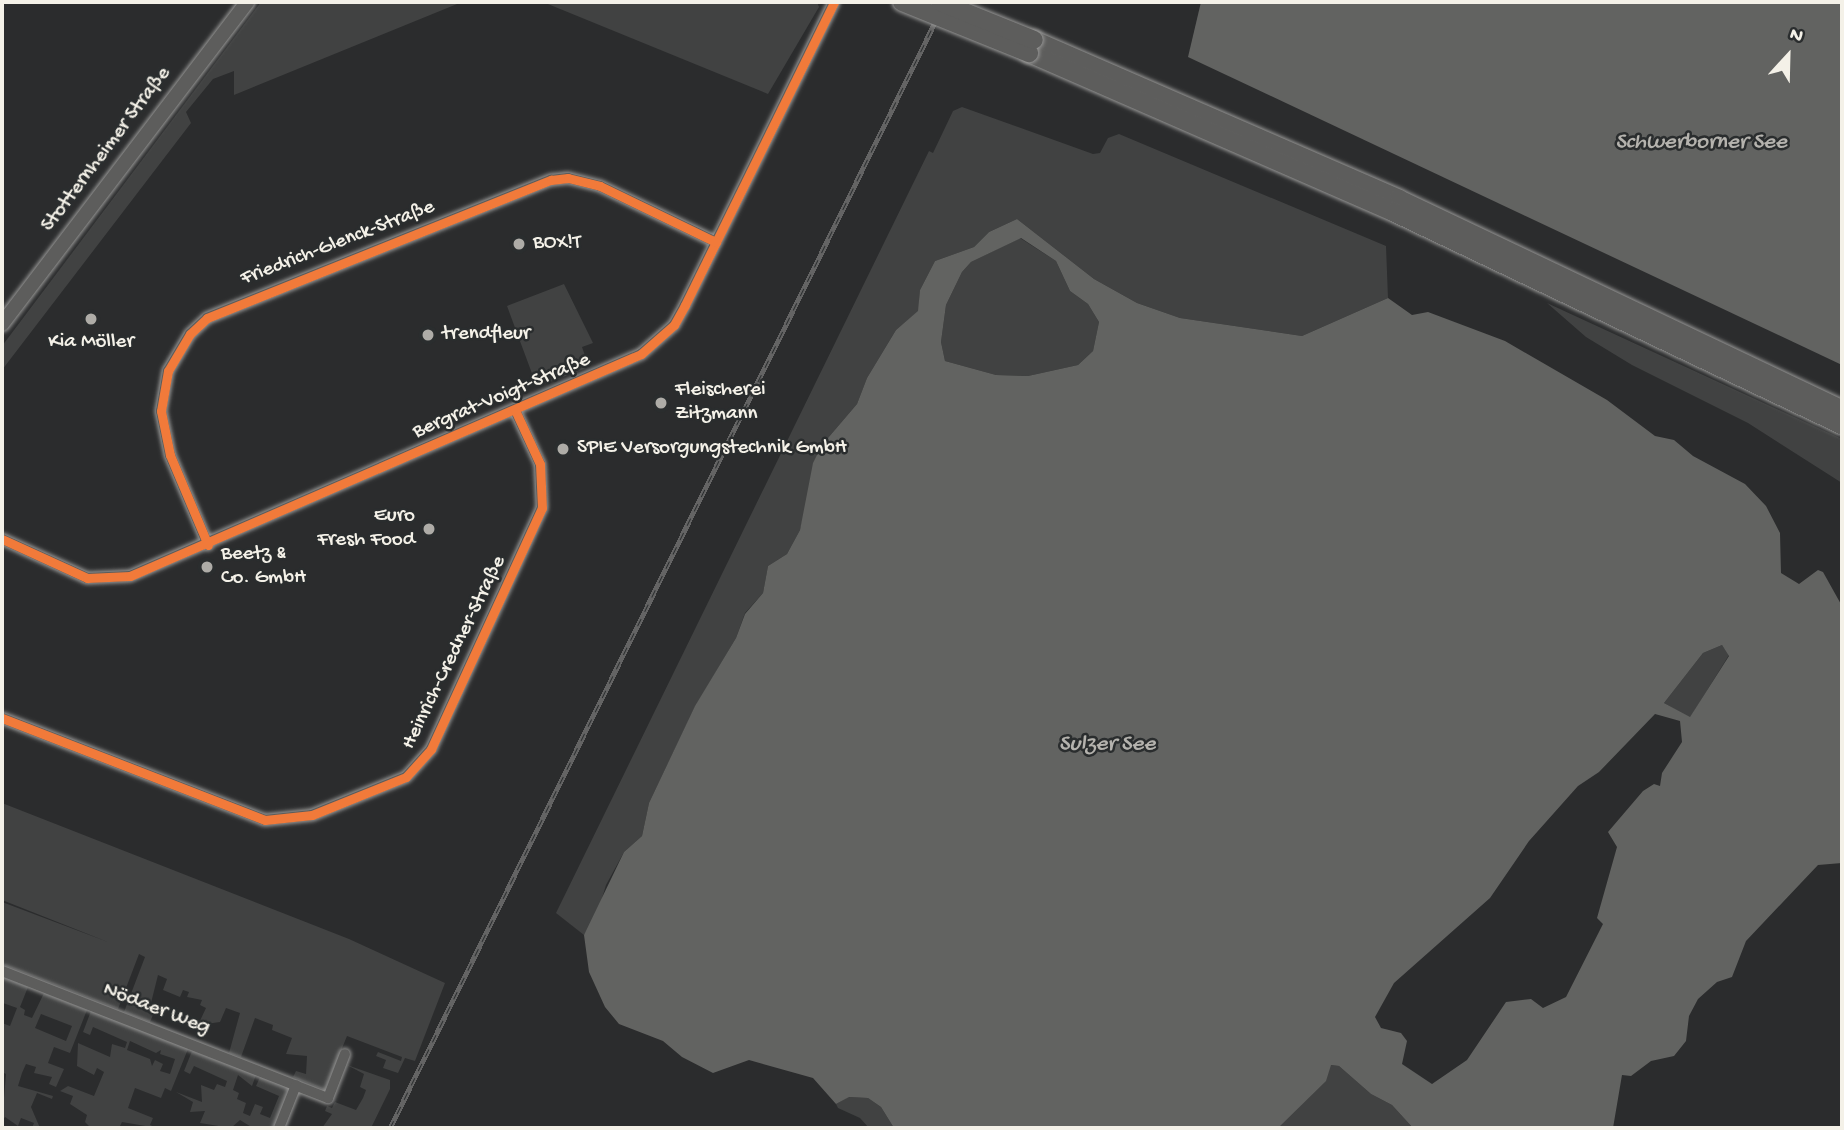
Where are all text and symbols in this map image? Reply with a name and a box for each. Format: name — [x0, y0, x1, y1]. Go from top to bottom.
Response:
north arrow — [1753, 21, 1823, 91]
text: N — [1786, 23, 1806, 49]
street label: Stotternheimer Straße — [37, 62, 177, 238]
water label: Schwerborner See — [1615, 129, 1787, 157]
street label: Friedrich-Glenck-Straße — [237, 195, 439, 293]
place label: BOX!T — [533, 231, 581, 257]
marker: BOX!T — [511, 236, 527, 252]
marker: Kia Möller — [83, 311, 99, 327]
place label: trendfleur — [442, 322, 530, 348]
marker: trendfleur — [420, 327, 436, 343]
place label: Kia Möller — [48, 330, 134, 356]
street label: Bergrat-Voigt-Straße — [409, 348, 595, 446]
place label: Fleischerei Zitzmann — [675, 378, 766, 428]
marker: Fleischerei Zitzmann — [653, 395, 669, 411]
place label: SPIE Versorgungstechnik GmbH — [577, 436, 847, 462]
marker: SPIE Versorgungstechnik GmbH — [555, 441, 571, 457]
place label: Euro Fresh Food — [317, 504, 415, 554]
marker: Euro Fresh Food — [421, 521, 437, 537]
place label: Beetz & Co. GmbH — [221, 542, 306, 592]
street label: Heinrich-Credner-Straße — [397, 552, 513, 754]
marker: Beetz & Co. GmbH — [199, 559, 215, 575]
water label: Sulzer See — [1059, 731, 1155, 759]
street label: Nödaer Weg — [99, 978, 213, 1042]

